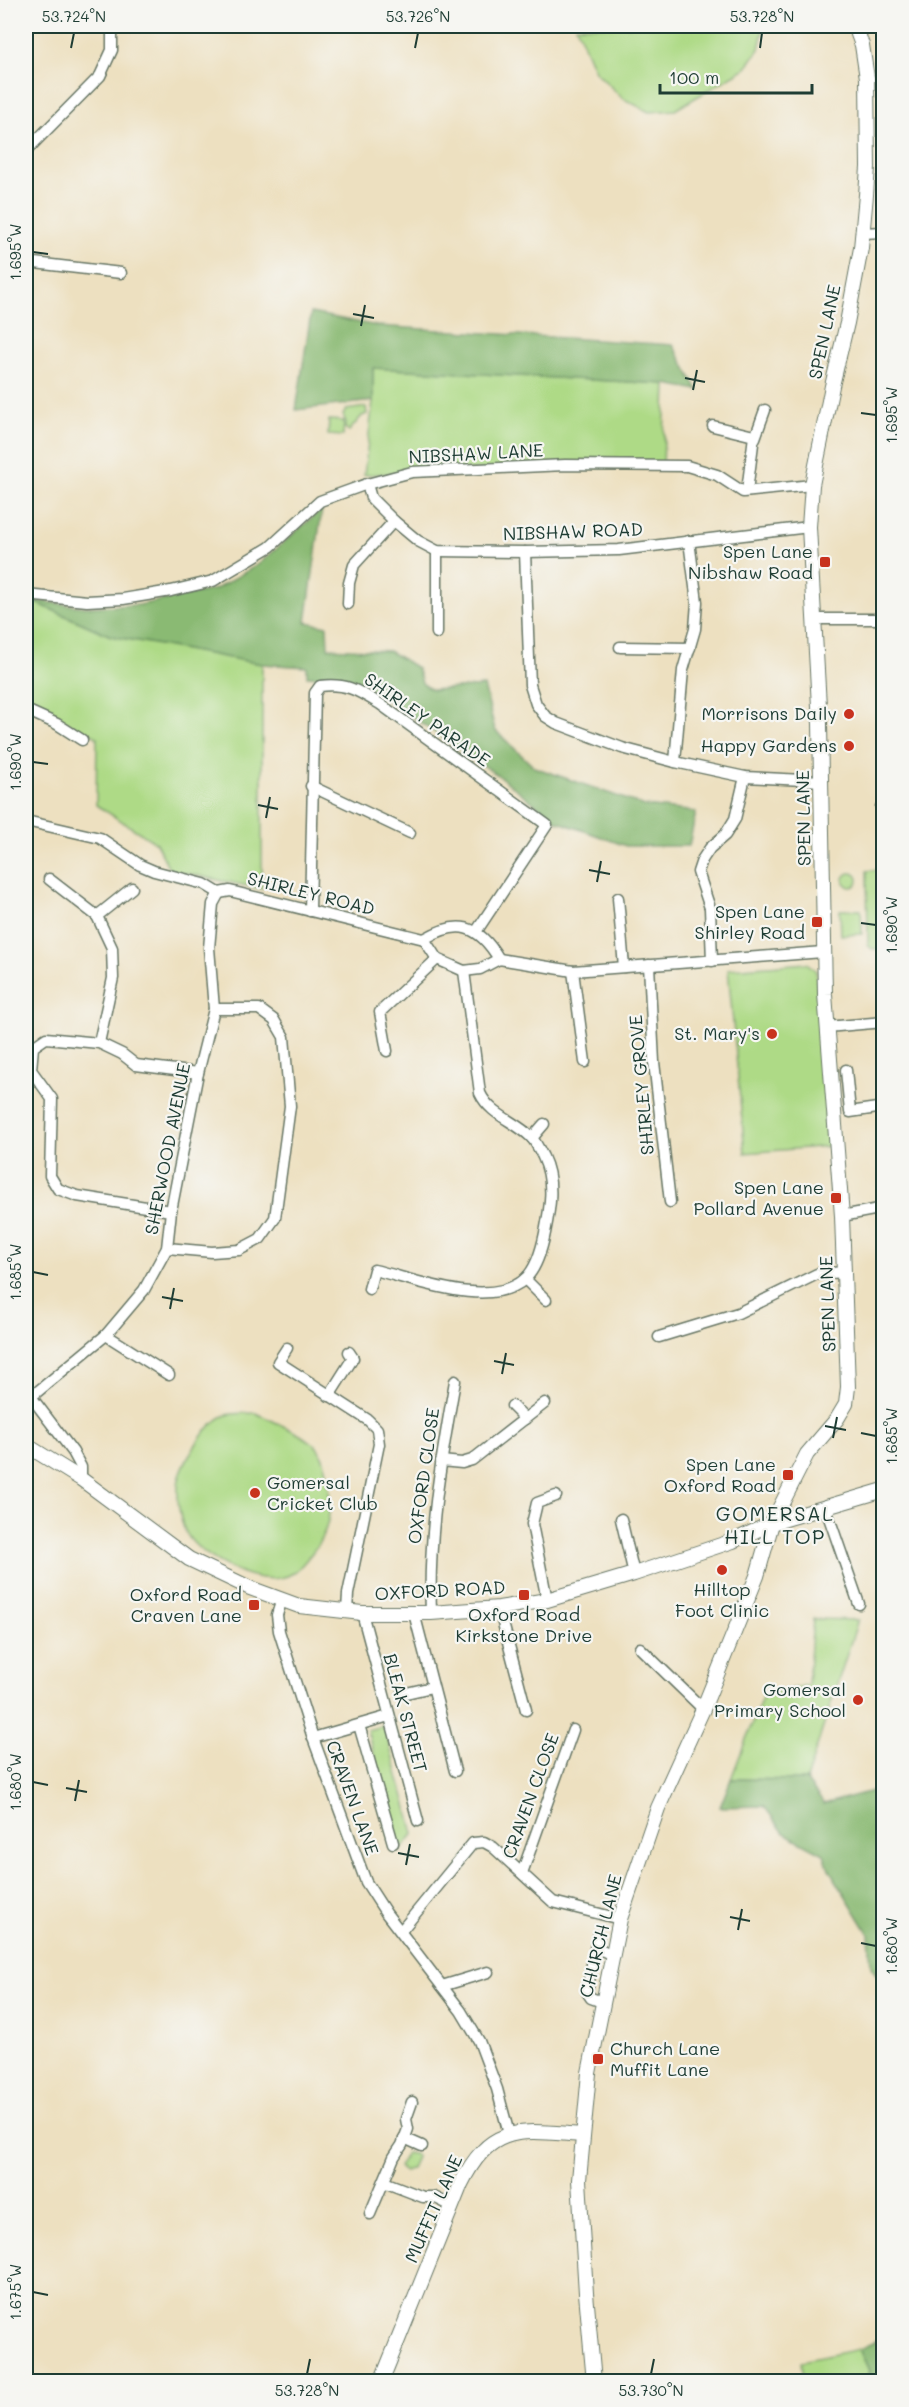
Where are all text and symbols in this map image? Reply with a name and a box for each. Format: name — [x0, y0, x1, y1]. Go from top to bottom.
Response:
text: 53.724°N — [42, 6, 106, 26]
text: 53.726°N — [386, 6, 450, 26]
text: 53.728°N — [730, 6, 794, 26]
scale bar — [660, 57, 812, 95]
text: 100 m — [669, 65, 719, 89]
text: 1.695°W — [5, 224, 25, 280]
street label: SPEN LANE — [802, 282, 846, 381]
text: 1.695°W — [881, 387, 901, 443]
street label: NIBSHAW LANE — [408, 437, 544, 469]
street label: NIBSHAW ROAD — [503, 517, 643, 545]
place label: Spen Lane Nibshaw Road — [688, 539, 813, 584]
marker: Spen Lane Nibshaw Road — [818, 555, 832, 569]
street label: SHIRLEY PARADE — [360, 667, 495, 772]
place label: Morrisons Daily — [701, 701, 837, 725]
marker: Morrisons Daily — [842, 707, 856, 721]
text: 1.690°W — [5, 733, 25, 791]
place label: Happy Gardens — [701, 733, 837, 757]
marker: Happy Gardens — [842, 739, 856, 753]
street label: SPEN LANE — [790, 770, 816, 866]
street label: SHIRLEY ROAD — [245, 866, 377, 920]
text: 1.690°W — [881, 896, 901, 954]
place label: Spen Lane Shirley Road — [695, 899, 805, 944]
marker: Spen Lane Shirley Road — [810, 915, 824, 929]
street label: SHIRLEY GROVE — [623, 1014, 659, 1156]
place label: St. Mary's — [674, 1021, 760, 1045]
marker: St. Mary's — [765, 1027, 779, 1041]
street label: SHERWOOD AVENUE — [139, 1061, 195, 1237]
place label: Spen Lane Pollard Avenue — [694, 1175, 824, 1220]
marker: Spen Lane Pollard Avenue — [829, 1191, 843, 1205]
text: 1.685°W — [5, 1244, 25, 1300]
street label: SPEN LANE — [813, 1256, 841, 1352]
street label: OXFORD CLOSE — [402, 1406, 444, 1545]
text: 1.685°W — [881, 1408, 901, 1464]
place label: Spen Lane Oxford Road — [664, 1452, 776, 1497]
marker: Spen Lane Oxford Road — [781, 1468, 795, 1482]
place label: Gomersal Cricket Club — [267, 1470, 378, 1515]
marker: Gomersal Cricket Club — [248, 1486, 262, 1500]
district label: GOMERSAL HILL TOP — [716, 1500, 834, 1549]
marker: Hilltop Foot Clinic — [715, 1563, 729, 1577]
street label: OXFORD ROAD — [374, 1575, 506, 1605]
place label: Hilltop Foot Clinic — [675, 1577, 769, 1622]
place label: Oxford Road Craven Lane — [130, 1582, 242, 1627]
marker: Oxford Road Kirkstone Drive — [517, 1588, 531, 1602]
marker: Oxford Road Craven Lane — [247, 1598, 261, 1612]
place label: Oxford Road Kirkstone Drive — [456, 1602, 592, 1647]
street label: BLEAK STREET — [379, 1650, 433, 1775]
place label: Gomersal Primary School — [714, 1677, 846, 1722]
marker: Gomersal Primary School — [851, 1693, 865, 1707]
street label: CRAVEN CLOSE — [496, 1729, 564, 1862]
street label: CRAVEN LANE — [321, 1737, 385, 1858]
text: 1.680°W — [5, 1753, 25, 1811]
street label: CHURCH LANE — [573, 1872, 627, 2000]
text: 1.680°W — [881, 1917, 901, 1975]
place label: Church Lane Muffit Lane — [610, 2036, 720, 2081]
marker: Church Lane Muffit Lane — [591, 2052, 605, 2066]
street label: MUFFIT LANE — [399, 2151, 468, 2266]
text: 1.675°W — [5, 2264, 25, 2320]
text: 53.728°N — [275, 2380, 339, 2400]
text: 53.730°N — [618, 2380, 684, 2400]

